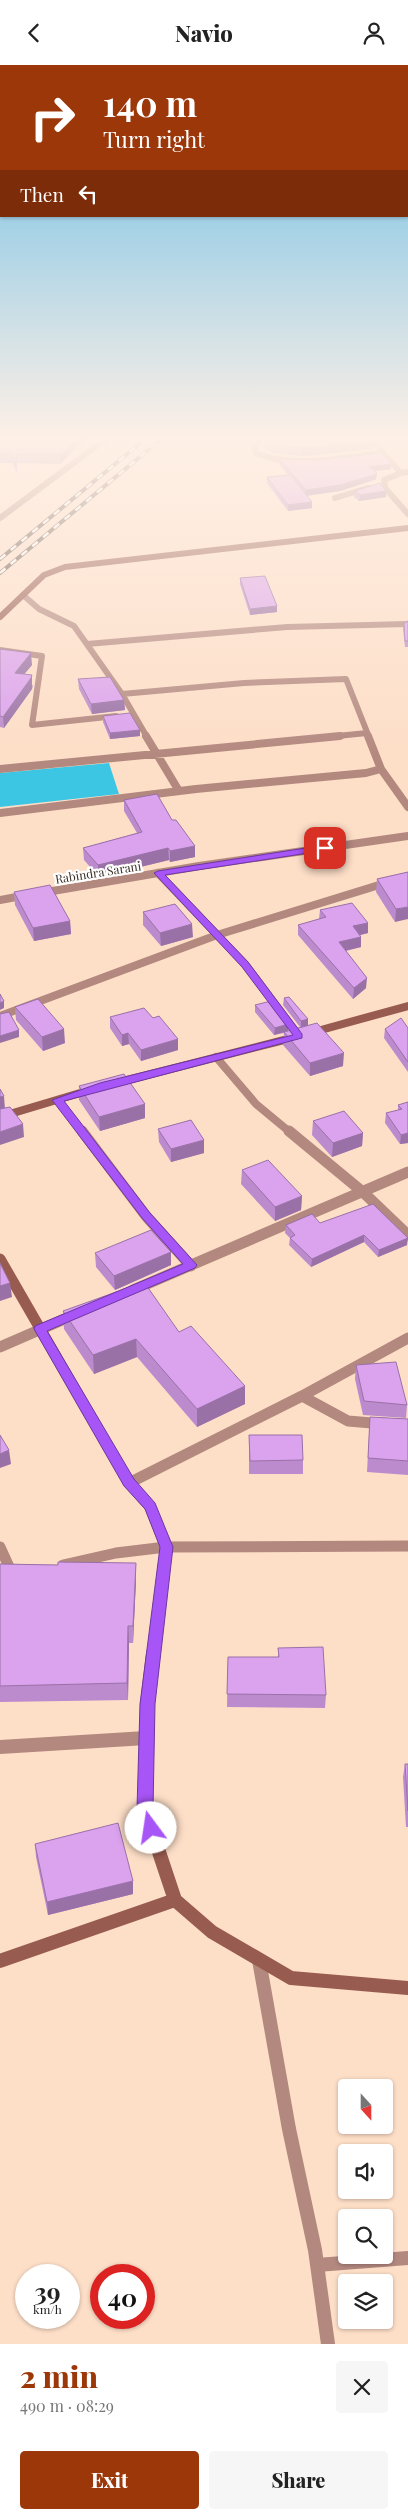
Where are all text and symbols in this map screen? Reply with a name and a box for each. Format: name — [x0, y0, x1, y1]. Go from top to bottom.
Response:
text: Navio — [175, 18, 233, 48]
icon: back — [20, 19, 48, 47]
icon: person — [360, 19, 388, 47]
text: 140 m — [103, 79, 197, 126]
icon: right — [20, 85, 85, 150]
text: Turn right — [103, 124, 205, 154]
icon: left — [74, 180, 102, 208]
text: Then — [20, 181, 64, 207]
pin — [304, 827, 346, 869]
icon: arrive — [311, 834, 339, 862]
street label: Rabindra Sarani — [54, 857, 143, 887]
position arrow — [124, 1801, 176, 1853]
north arrow — [338, 2079, 392, 2134]
map controls — [338, 2079, 393, 2329]
button: sound — [338, 2144, 393, 2199]
button: search — [338, 2209, 393, 2264]
speed limit sign: 40 — [90, 2264, 155, 2329]
text: 39 — [34, 2274, 61, 2307]
button: layers — [338, 2274, 393, 2329]
text: km/h — [33, 2301, 62, 2317]
text: 2 min — [20, 2356, 98, 2396]
button: close — [336, 2361, 388, 2413]
text: 490 m · 08:29 — [20, 2395, 114, 2416]
button: Exit — [20, 2451, 199, 2509]
button: Share — [209, 2451, 388, 2509]

